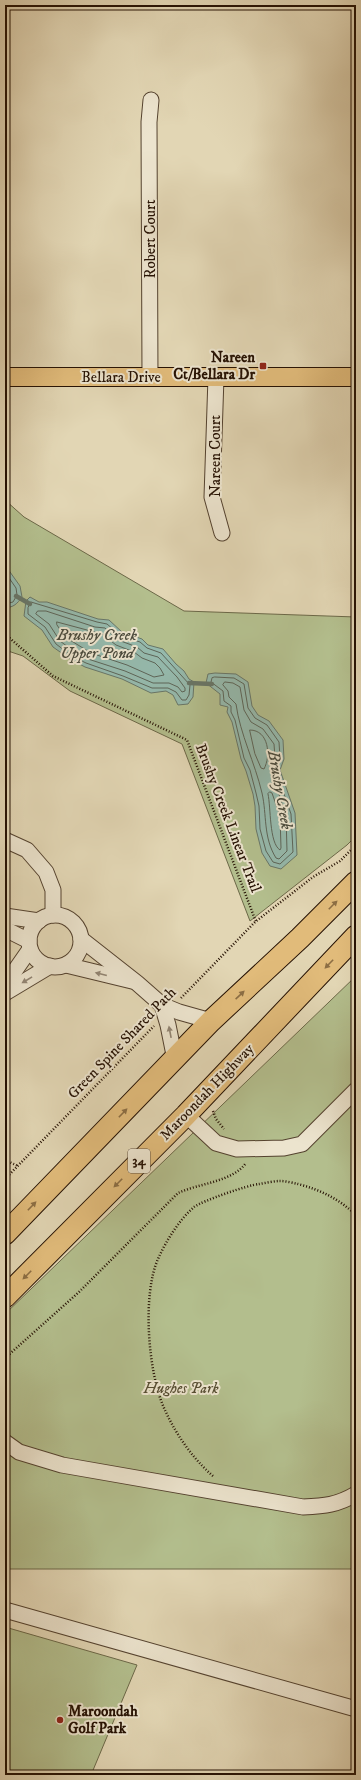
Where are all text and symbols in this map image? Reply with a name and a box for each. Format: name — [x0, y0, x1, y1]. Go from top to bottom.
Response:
street label: Robert Court — [141, 199, 160, 278]
place label: Nareen Ct/Bellara Dr — [173, 348, 255, 384]
marker: Nareen Ct/Bellara Dr — [258, 361, 268, 371]
street label: Bellara Drive — [81, 368, 161, 387]
street label: Nareen Court — [206, 415, 225, 497]
water label: Brushy Creek Upper Pond — [56, 625, 137, 663]
street label: Brushy Creek Linear Trail — [191, 741, 265, 896]
water label: Brushy Creek — [263, 748, 297, 831]
one-way arrow — [328, 900, 338, 910]
one-way arrow — [325, 960, 334, 969]
one-way arrow — [95, 970, 107, 976]
one-way arrow — [22, 976, 32, 984]
street label: Green Spine Shared Path — [64, 983, 180, 1103]
one-way arrow — [234, 990, 245, 999]
one-way arrow — [166, 1026, 172, 1038]
street label: Maroondah Highway — [156, 1039, 259, 1144]
one-way arrow — [118, 1108, 128, 1118]
road number: 34 — [128, 1149, 150, 1173]
one-way arrow — [113, 1178, 123, 1188]
one-way arrow — [27, 1201, 37, 1211]
one-way arrow — [22, 1270, 32, 1280]
park label: Hughes Park — [142, 1379, 219, 1398]
place label: Maroondah Golf Park — [68, 1702, 138, 1738]
marker: Maroondah Golf Park — [55, 1715, 65, 1725]

